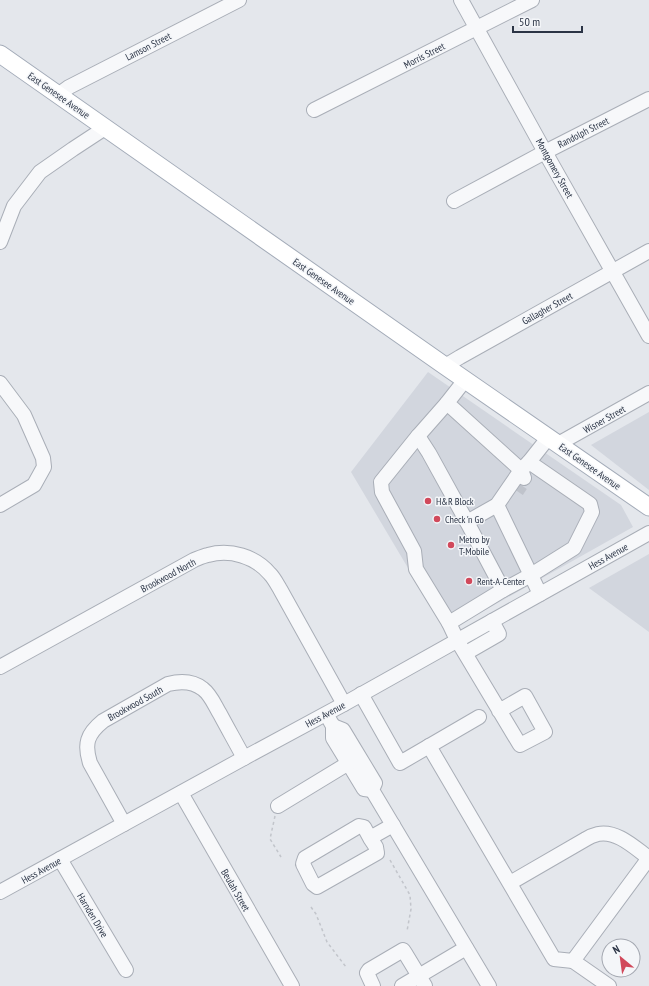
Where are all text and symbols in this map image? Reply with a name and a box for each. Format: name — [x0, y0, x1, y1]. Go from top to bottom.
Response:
scale bar — [513, 8, 582, 34]
text: 50 m — [519, 14, 540, 29]
street label: Lamson Street — [123, 29, 173, 63]
street label: Morris Street — [401, 39, 447, 71]
street label: East Genesee Avenue — [25, 69, 92, 122]
street label: Randolph Street — [555, 114, 611, 151]
street label: Montgomery Street — [533, 136, 576, 200]
street label: East Genesee Avenue — [290, 255, 357, 308]
street label: Gallagher Street — [520, 289, 575, 328]
street label: Wisner Street — [581, 402, 628, 436]
street label: East Genesee Avenue — [556, 440, 623, 493]
place label: H&R Block — [436, 495, 474, 508]
marker: H&R Block — [423, 496, 433, 506]
place label: Check 'n Go — [445, 513, 484, 526]
marker: Check 'n Go — [432, 514, 442, 524]
place label: Metro by T-Mobile — [459, 533, 490, 558]
marker: Metro by T-Mobile — [446, 540, 456, 550]
street label: Hess Avenue — [586, 540, 630, 573]
street label: Brookwood North — [138, 555, 198, 595]
place label: Rent-A-Center — [477, 575, 525, 588]
marker: Rent-A-Center — [464, 576, 474, 586]
street label: Brookwood South — [105, 683, 165, 724]
street label: Hess Avenue — [303, 699, 347, 730]
street label: Hess Avenue — [19, 854, 63, 887]
street label: Beulah Street — [218, 867, 253, 914]
street label: Harnden Drive — [74, 891, 111, 940]
north arrow — [601, 938, 641, 978]
text: N — [610, 942, 622, 957]

